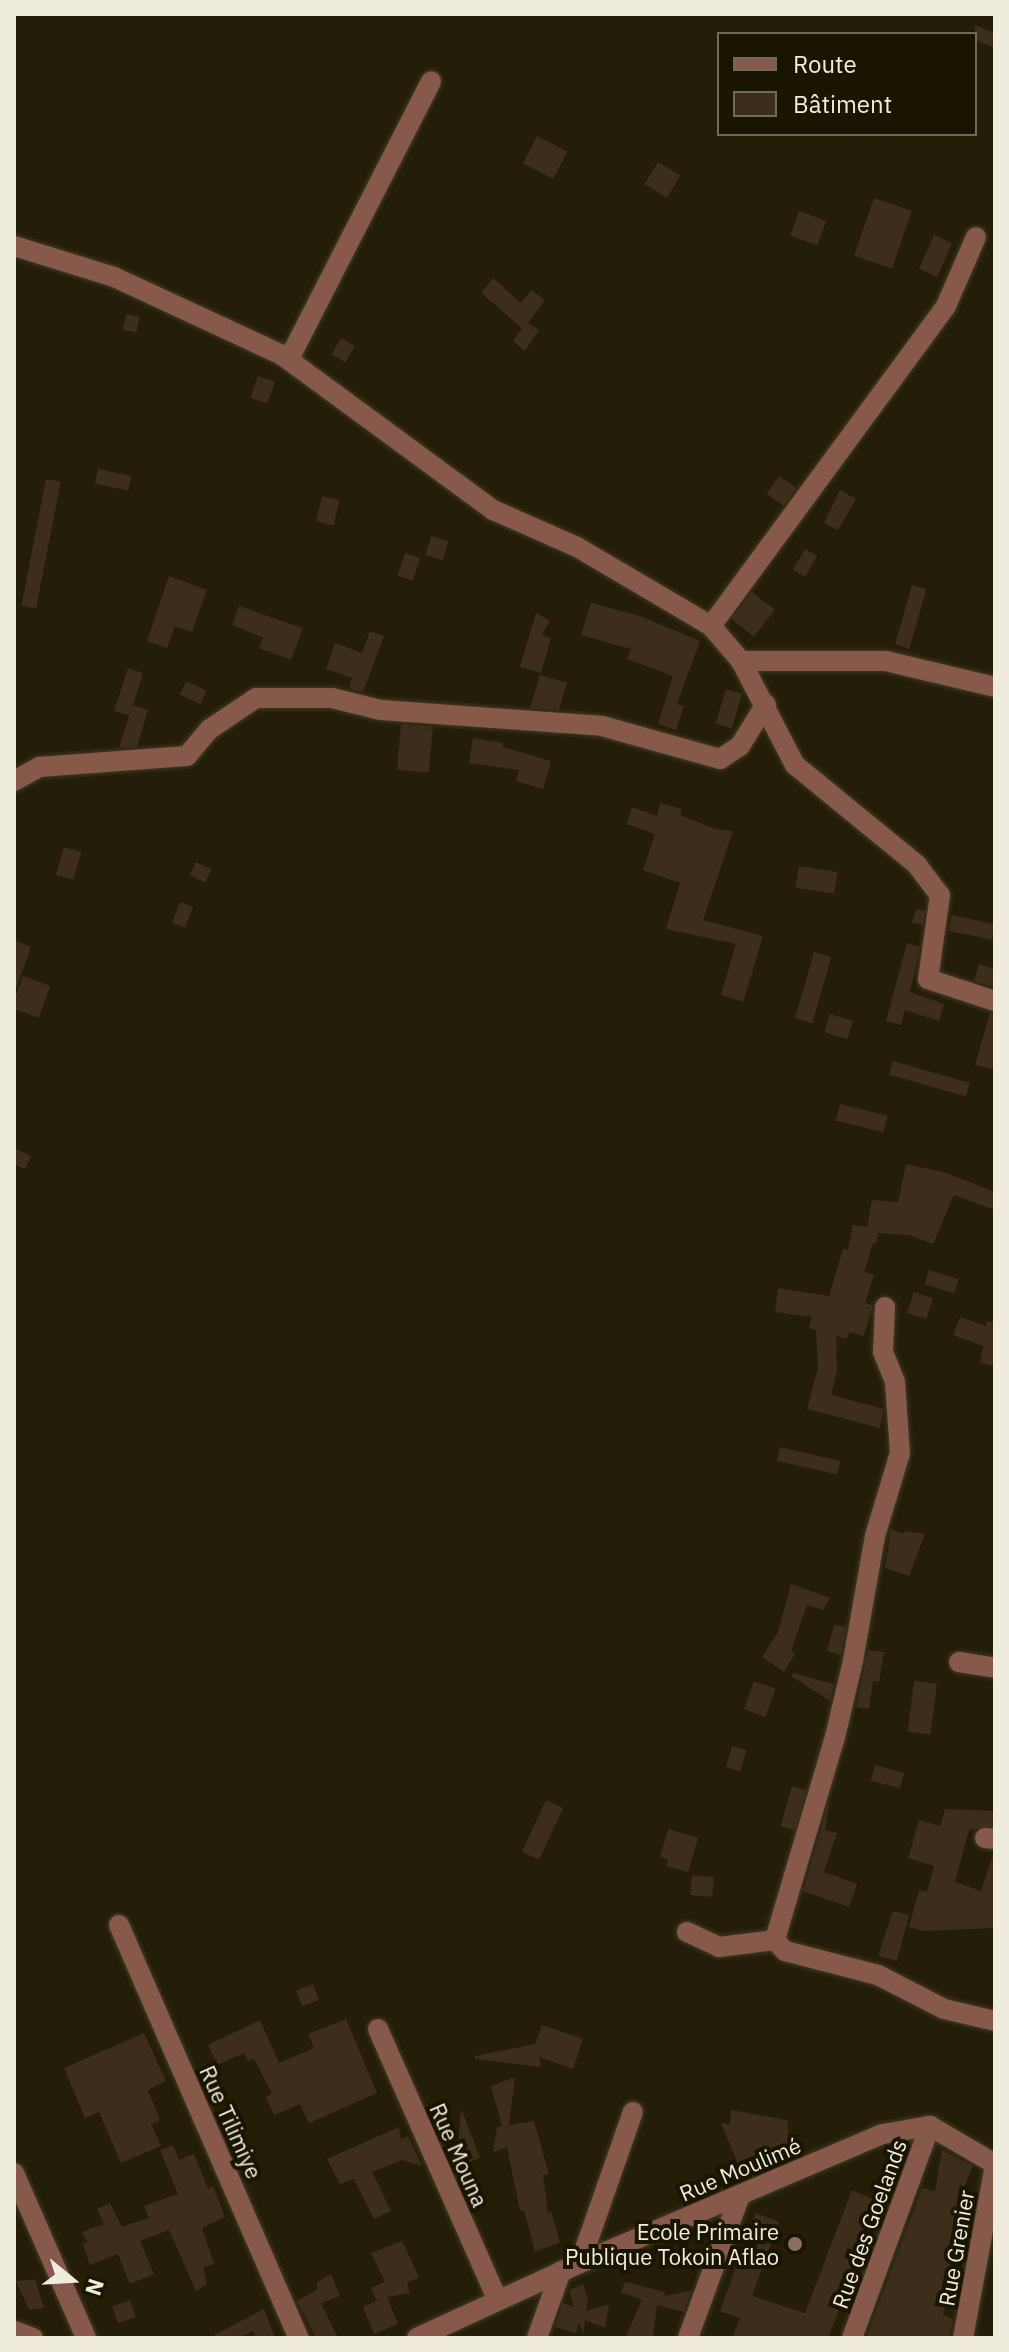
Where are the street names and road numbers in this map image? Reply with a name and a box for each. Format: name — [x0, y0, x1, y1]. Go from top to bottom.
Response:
street label: Rue Tilimiye — [194, 2061, 268, 2183]
street label: Rue Mouna — [424, 2099, 494, 2211]
street label: Rue Moulimé — [675, 2132, 805, 2206]
street label: Rue des Goelands — [826, 2136, 912, 2312]
street label: Rue Grenier — [933, 2188, 979, 2308]

